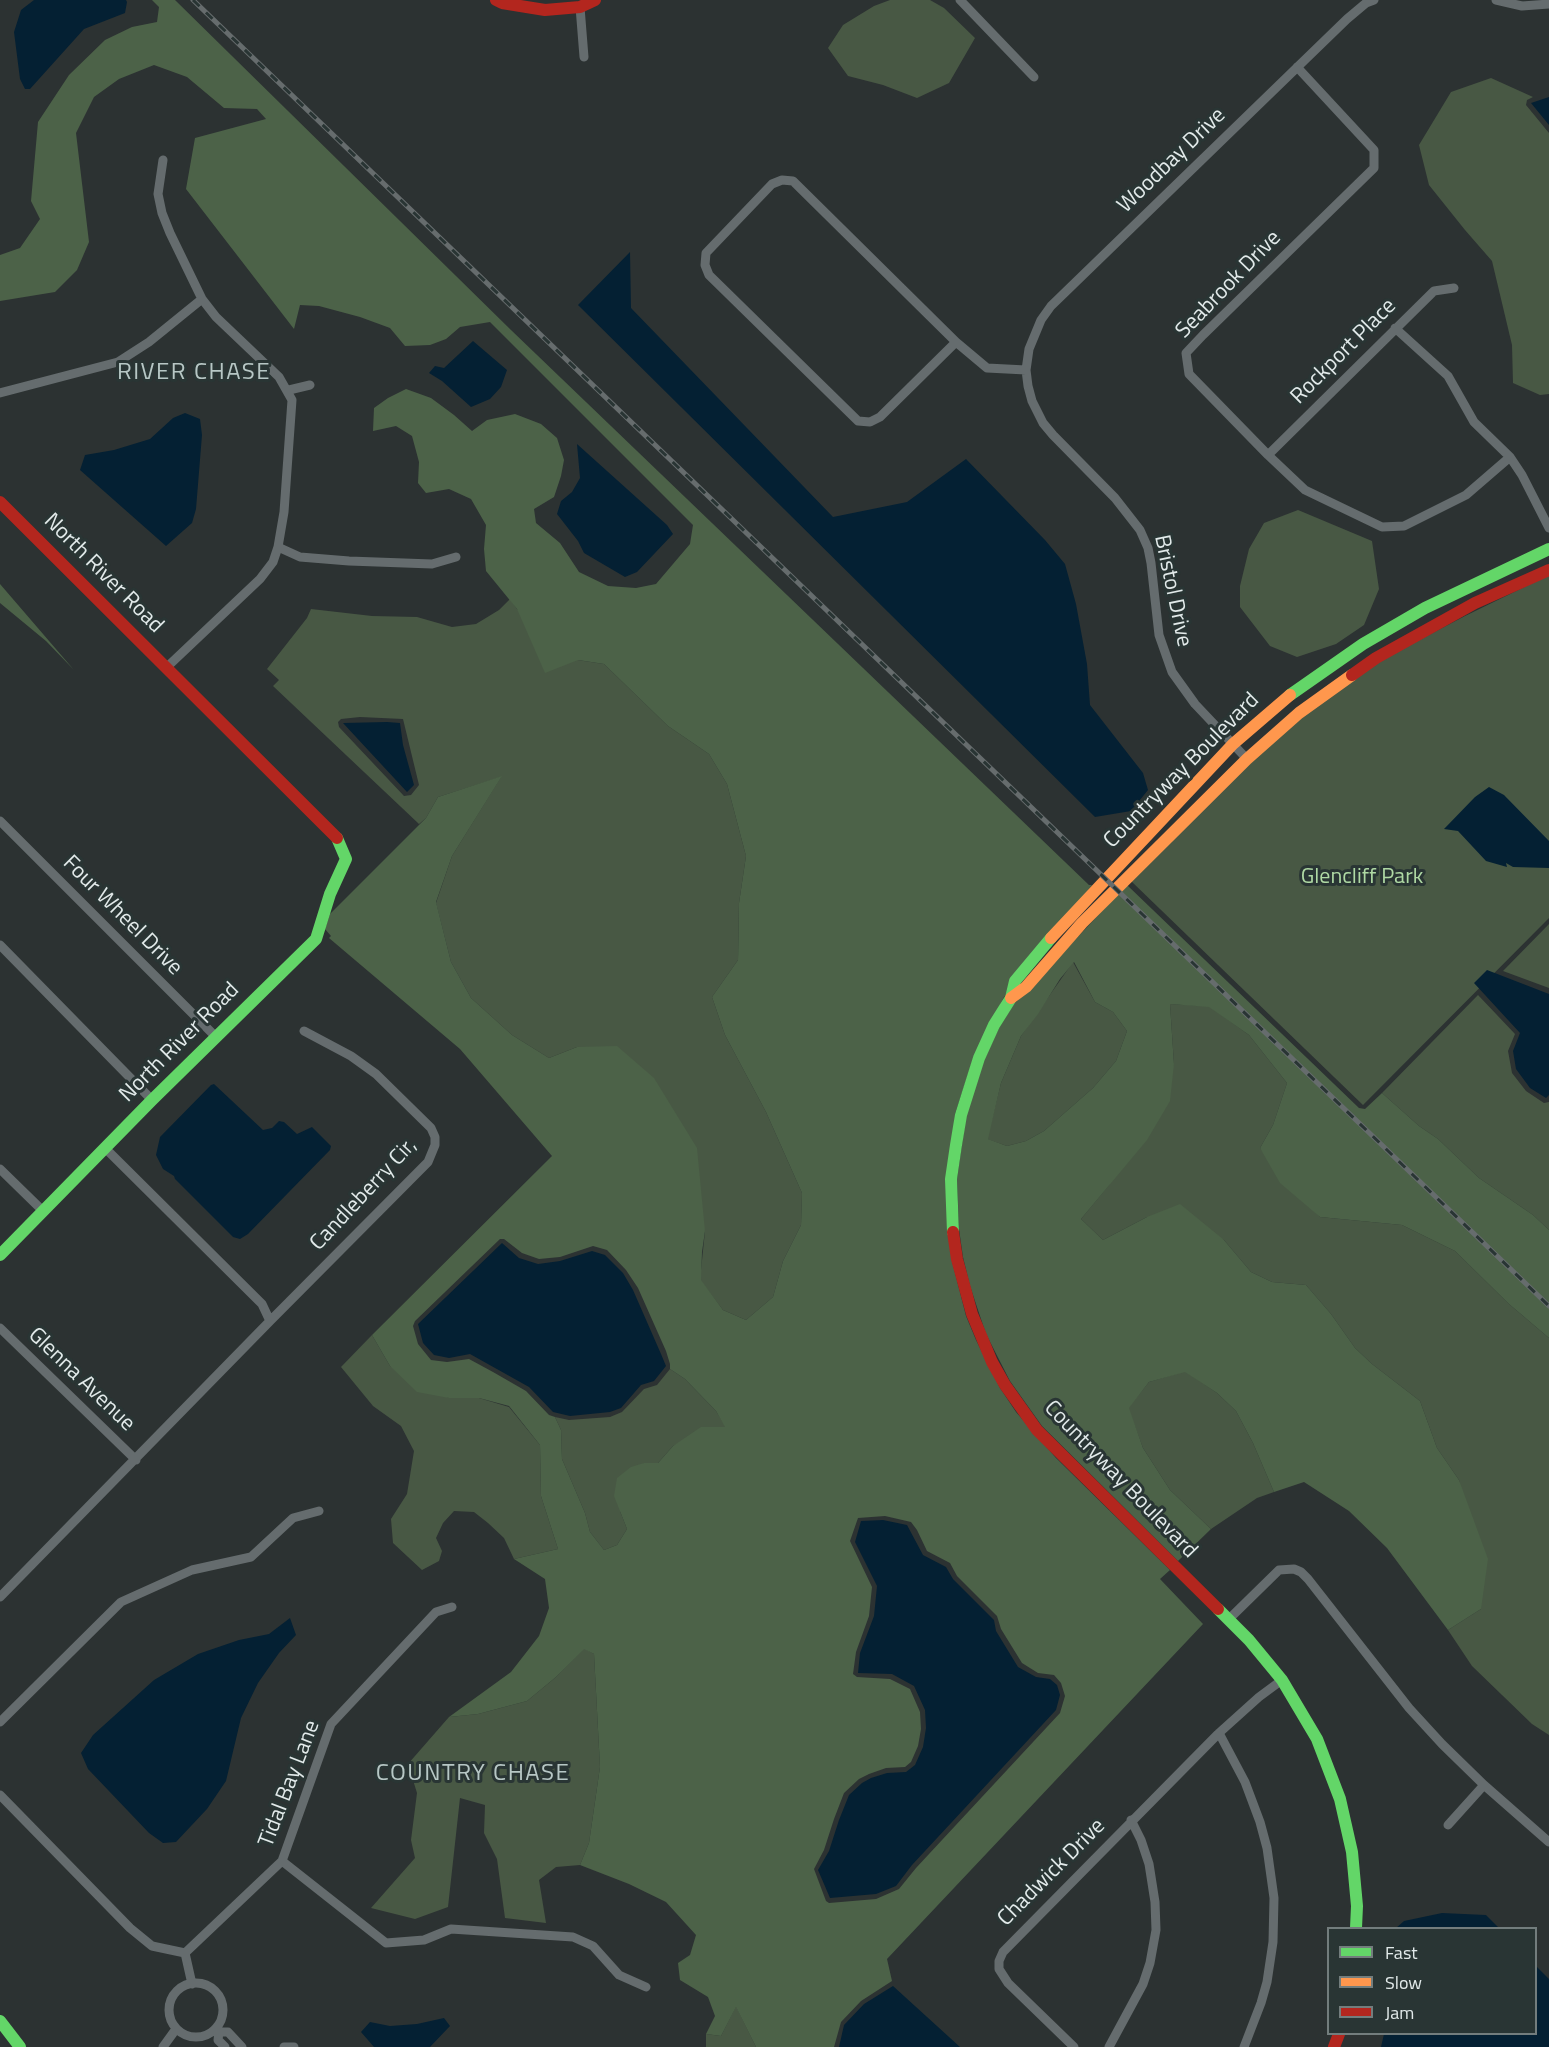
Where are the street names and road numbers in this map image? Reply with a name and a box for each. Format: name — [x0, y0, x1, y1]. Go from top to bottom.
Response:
street label: Woodbay Drive — [1112, 103, 1232, 219]
street label: Seabrook Drive — [1171, 226, 1287, 344]
street label: Rockport Place — [1286, 294, 1402, 410]
street label: North River Road — [38, 509, 168, 639]
street label: Bristol Drive — [1147, 533, 1197, 649]
street label: Countryway Boulevard — [1099, 688, 1265, 854]
street label: Four Wheel Drive — [57, 851, 187, 981]
street label: North River Road — [115, 978, 245, 1108]
street label: Candleberry Cir, — [305, 1133, 423, 1257]
street label: Glenna Avenue — [22, 1323, 140, 1437]
street label: Countryway Boulevard — [1038, 1396, 1202, 1564]
street label: Tidal Bay Lane — [254, 1717, 326, 1851]
street label: Chadwick Drive — [993, 1814, 1111, 1932]

